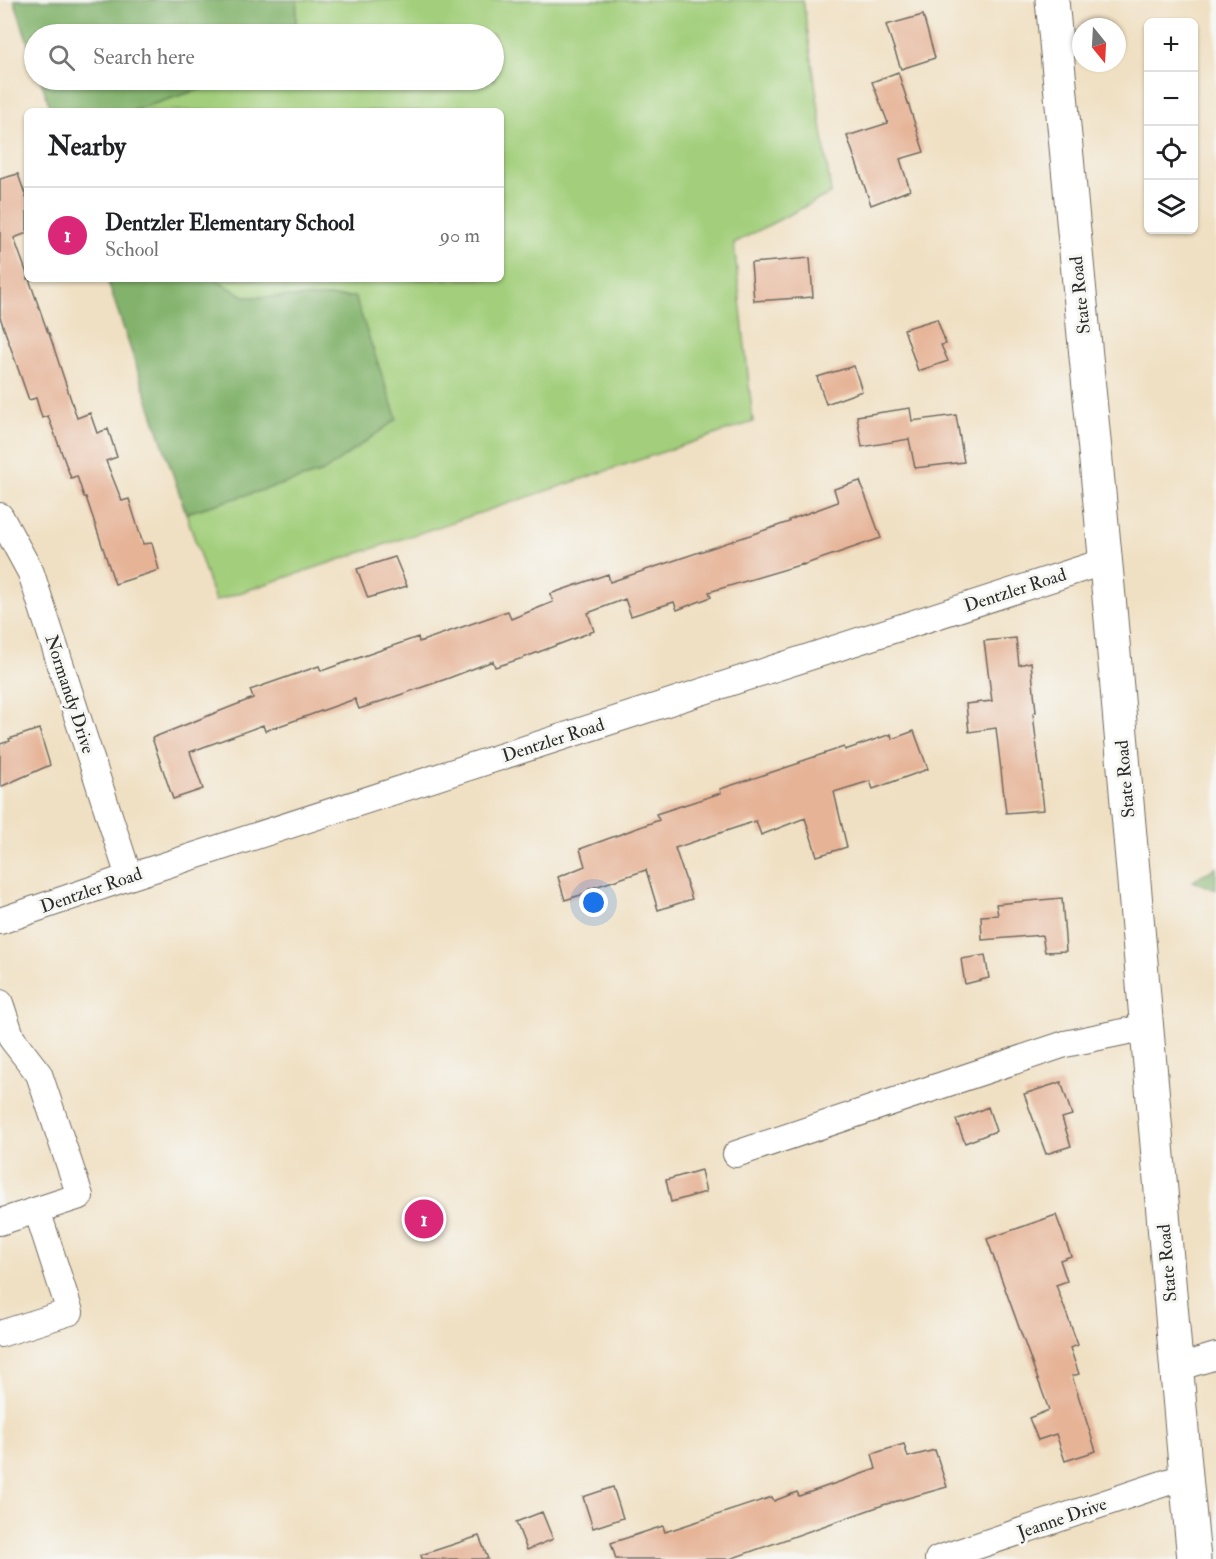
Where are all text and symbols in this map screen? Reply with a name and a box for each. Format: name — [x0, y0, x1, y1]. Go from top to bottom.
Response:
north arrow — [1072, 18, 1126, 72]
map controls — [1144, 18, 1198, 234]
button: + — [1144, 18, 1198, 72]
search box — [24, 24, 504, 90]
icon: search — [45, 41, 78, 74]
text: Search here — [93, 43, 195, 71]
button: − — [1144, 72, 1198, 126]
button: locate — [1144, 126, 1198, 180]
text: Nearby — [48, 131, 126, 163]
button: layers — [1144, 180, 1198, 234]
text: Dentzler Elementary School — [105, 209, 355, 237]
text: 1 — [64, 223, 71, 248]
text: 90 m — [440, 223, 480, 248]
text: School — [105, 237, 159, 262]
street label: State Road — [1065, 255, 1096, 335]
street label: Dentzler Road — [961, 563, 1069, 618]
street label: Normandy Drive — [40, 632, 100, 757]
street label: Dentzler Road — [499, 713, 607, 768]
street label: State Road — [1111, 739, 1140, 819]
street label: Dentzler Road — [37, 862, 145, 919]
your location — [579, 888, 608, 917]
pin: 1 — [404, 1196, 444, 1242]
street label: State Road — [1153, 1223, 1182, 1303]
street label: Jeanne Drive — [1014, 1492, 1110, 1545]

